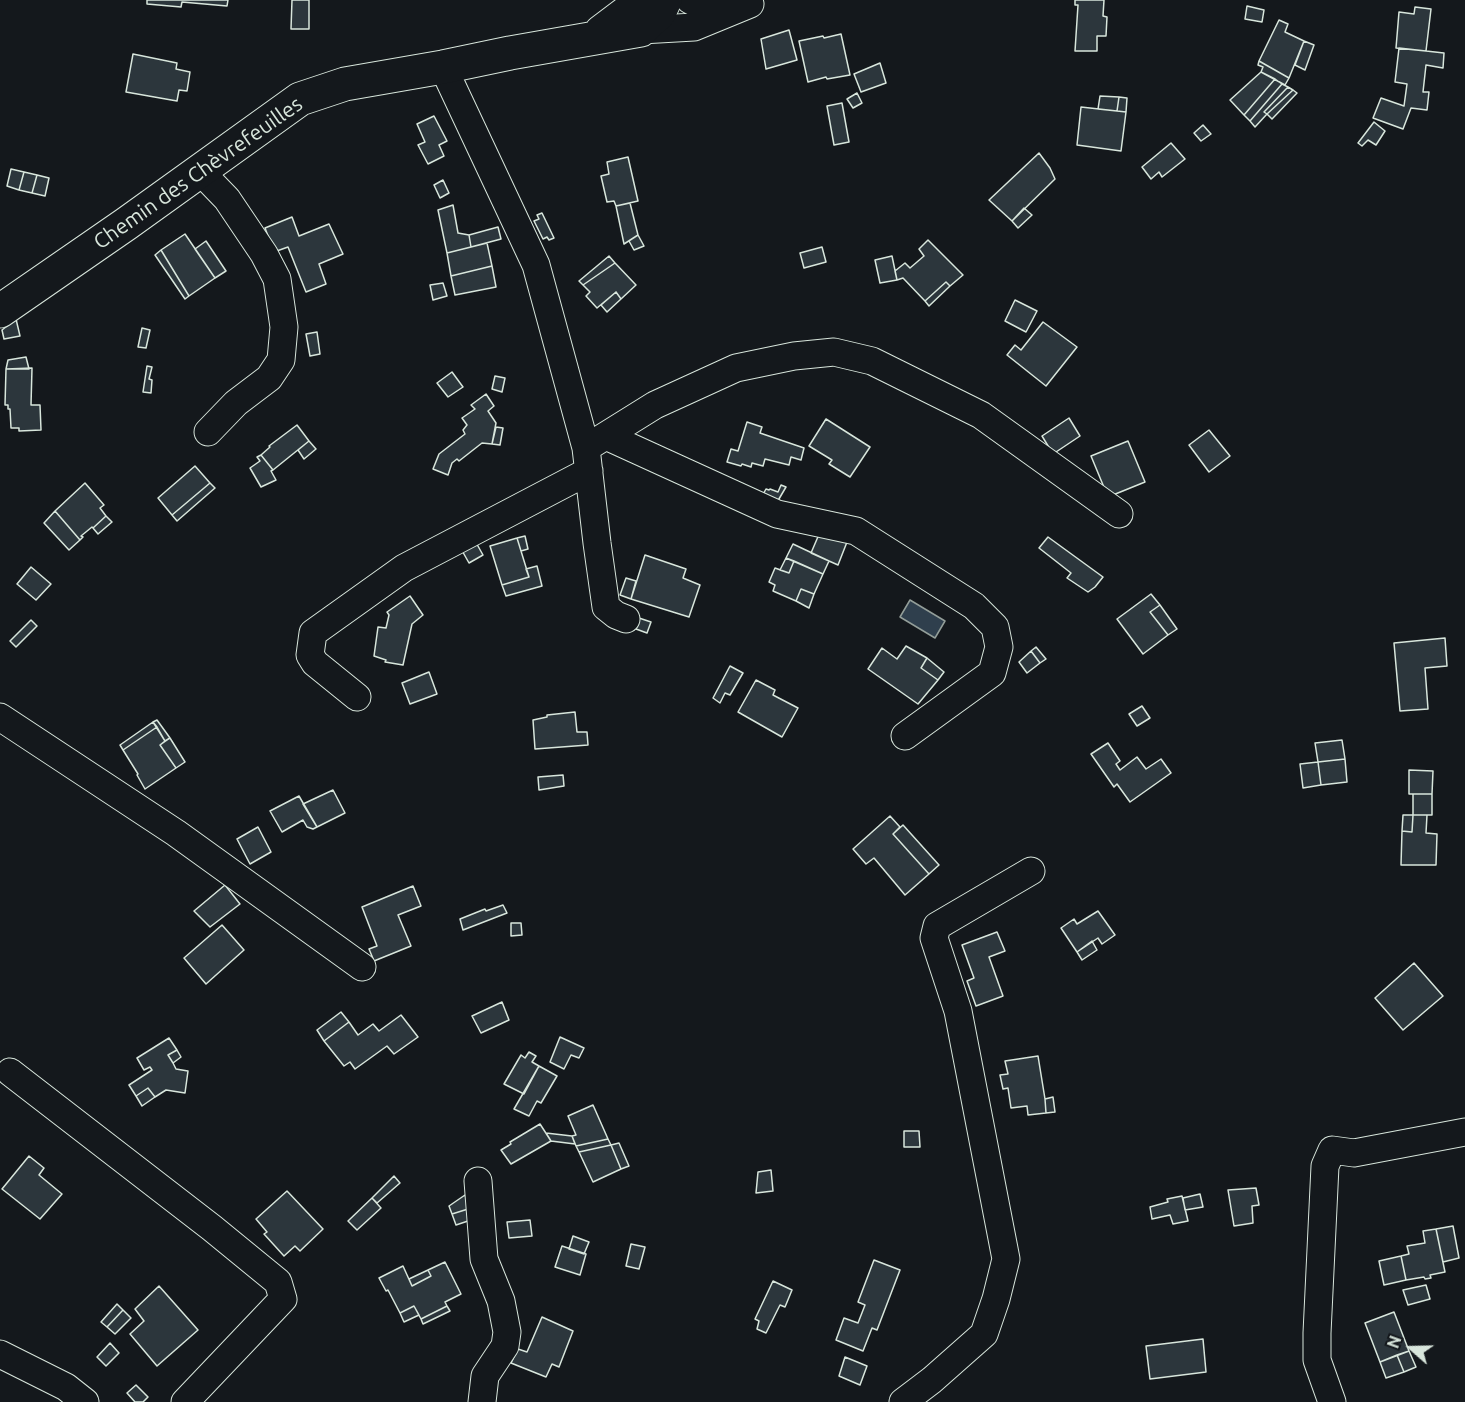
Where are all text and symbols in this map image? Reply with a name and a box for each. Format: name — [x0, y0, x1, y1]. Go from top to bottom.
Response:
street label: Chemin des Chèvrefeuilles — [89, 91, 307, 255]
north arrow — [1381, 1318, 1441, 1378]
text: N — [1384, 1333, 1405, 1351]

